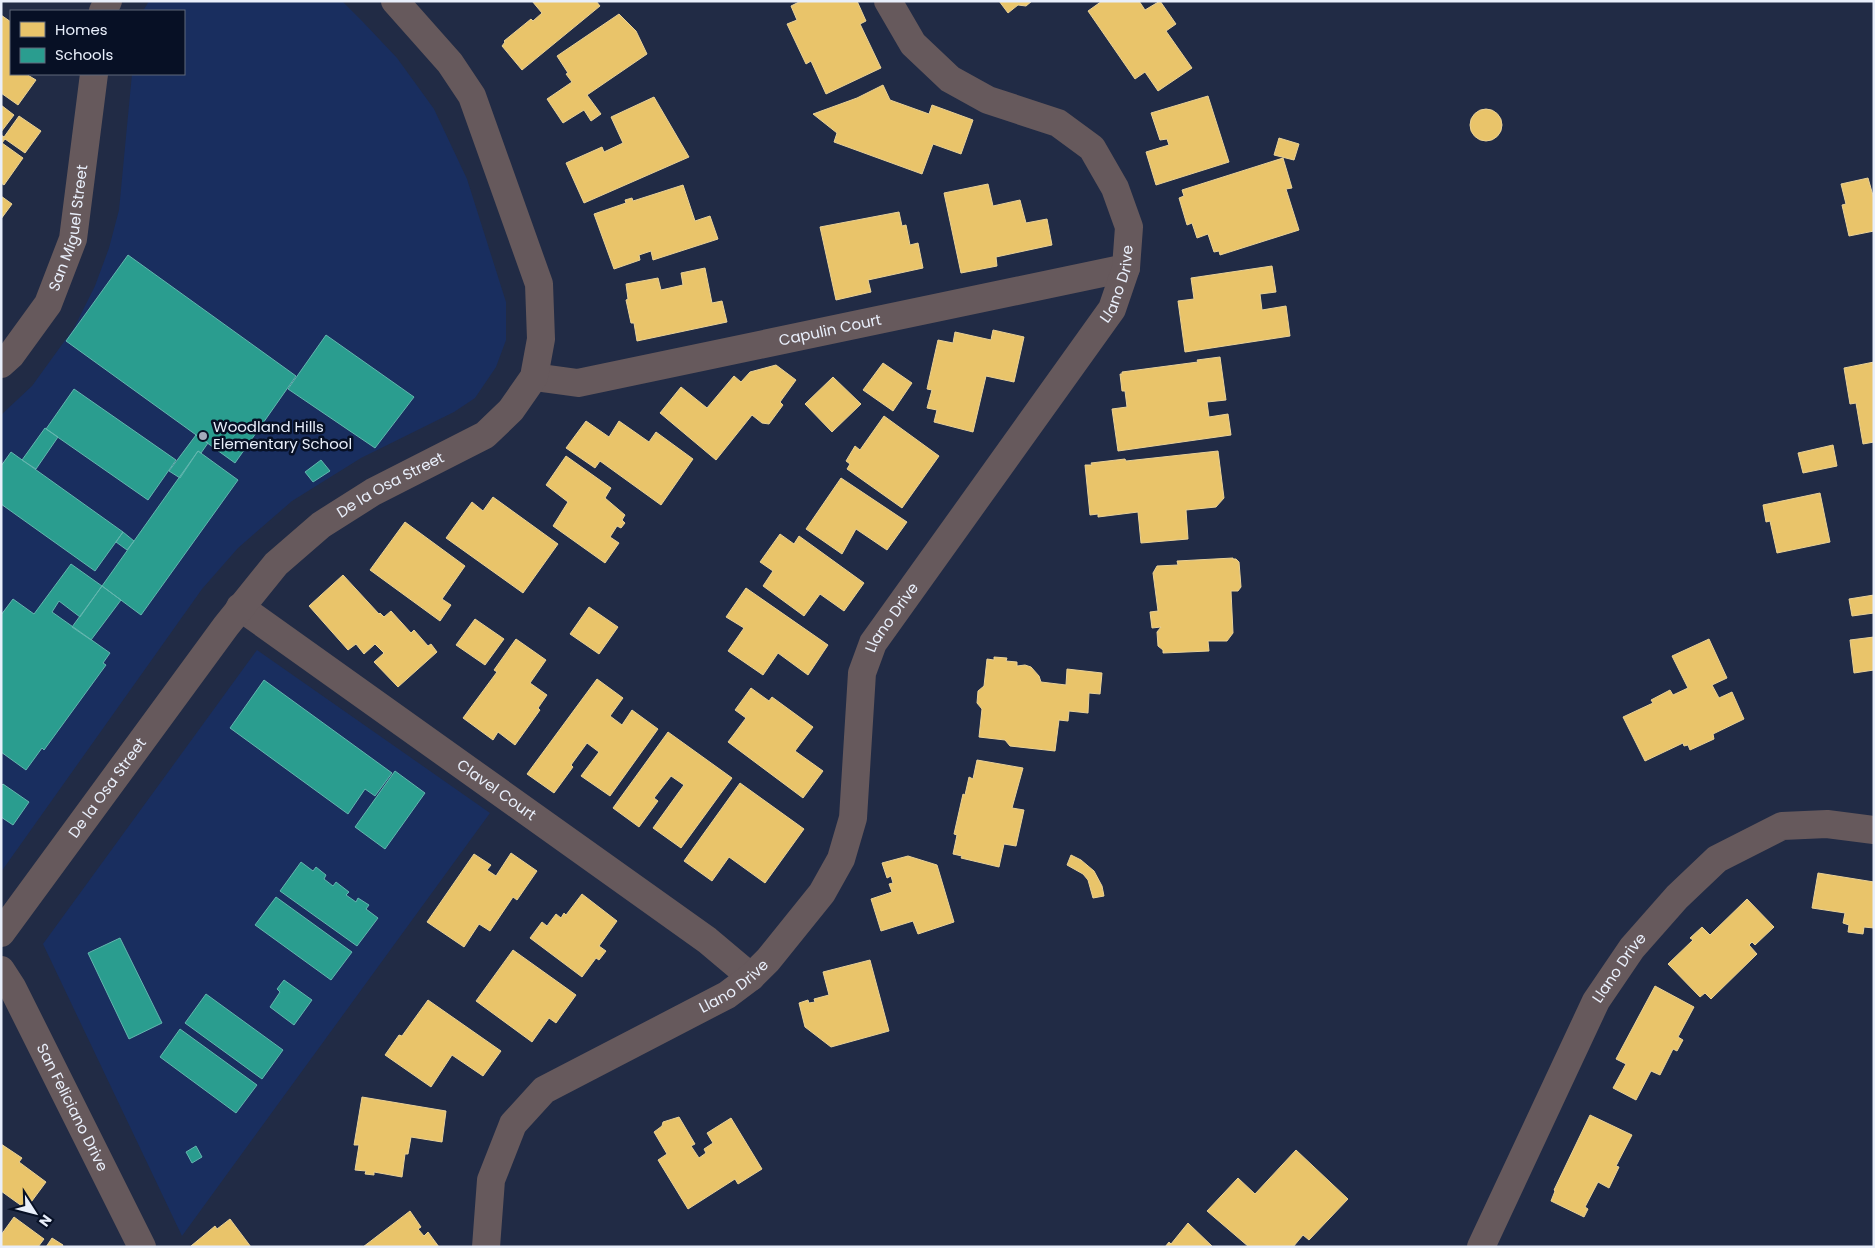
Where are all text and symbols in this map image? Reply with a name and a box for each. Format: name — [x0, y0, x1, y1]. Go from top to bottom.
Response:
legend — [10, 10, 185, 75]
text: Homes — [55, 19, 108, 40]
text: Schools — [55, 44, 113, 65]
street label: San Miguel Street — [43, 163, 92, 294]
street label: Llano Drive — [1094, 244, 1138, 327]
street label: Capulin Court — [777, 309, 883, 351]
place label: Woodland Hills Elementary School — [213, 416, 352, 454]
marker: Woodland Hills Elementary School — [197, 430, 209, 442]
street label: De la Osa Street — [332, 447, 447, 523]
street label: Llano Drive — [860, 578, 923, 655]
street label: De la Osa Street — [63, 733, 151, 842]
street label: Clavel Court — [453, 754, 541, 825]
street label: Llano Drive — [1587, 928, 1651, 1007]
street label: Llano Drive — [695, 954, 773, 1018]
street label: San Feliciano Drive — [32, 1040, 114, 1175]
north arrow — [10, 1188, 60, 1238]
text: N — [34, 1211, 57, 1231]

